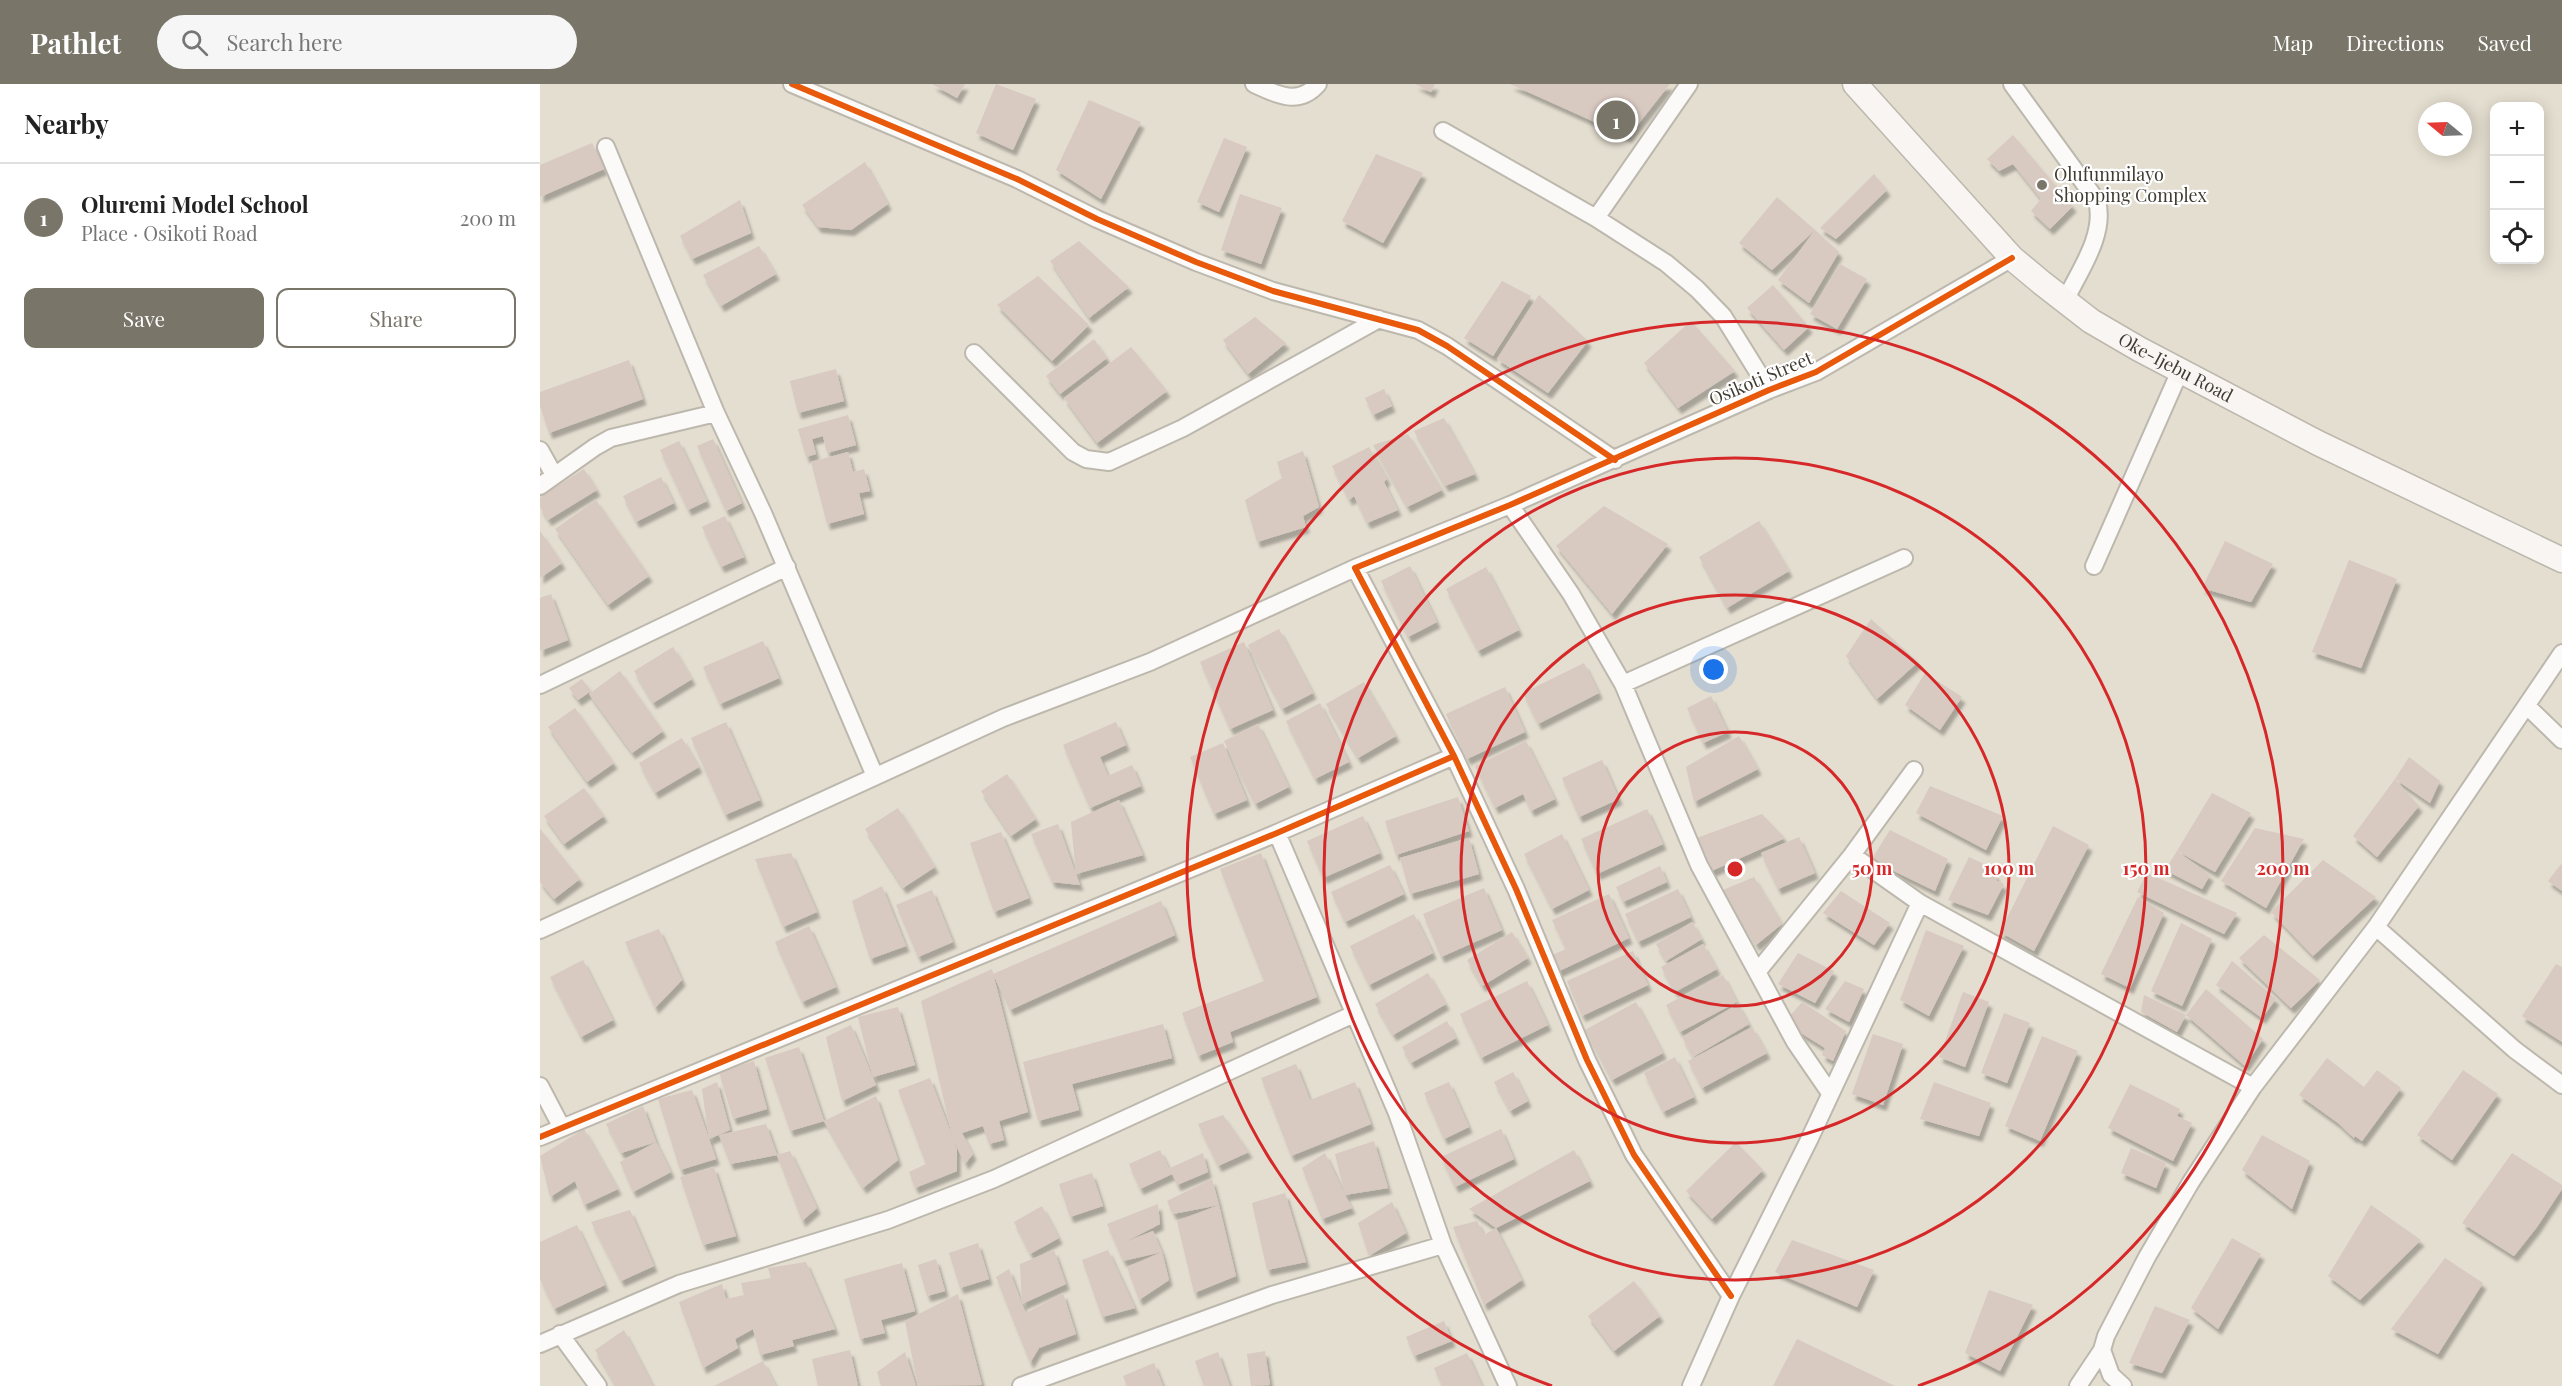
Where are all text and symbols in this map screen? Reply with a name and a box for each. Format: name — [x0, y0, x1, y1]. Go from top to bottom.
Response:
search box — [157, 15, 577, 69]
text: Pathlet — [30, 24, 121, 61]
icon: search — [178, 26, 211, 59]
text: Search here — [226, 27, 343, 57]
text: Map — [2272, 28, 2313, 56]
text: Directions — [2346, 28, 2444, 56]
text: Saved — [2477, 28, 2532, 56]
pin: 1 — [1596, 98, 1636, 142]
north arrow — [2418, 102, 2472, 156]
map controls — [2490, 102, 2544, 264]
button: + — [2490, 102, 2544, 156]
text: Nearby — [24, 106, 109, 141]
button: − — [2490, 156, 2544, 210]
place label: Olufunmilayo Shopping Complex — [2054, 162, 2207, 207]
marker: Olufunmilayo Shopping Complex — [2035, 178, 2049, 192]
text: Oluremi Model School — [81, 189, 309, 219]
text: 1 — [40, 204, 47, 231]
text: 200 m — [460, 204, 516, 231]
button: locate — [2490, 210, 2544, 264]
text: Place · Osikoti Road — [81, 219, 258, 246]
button: Save — [24, 288, 264, 348]
button: Share — [276, 288, 516, 348]
street label: Oke-Ijebu Road — [2114, 326, 2238, 408]
street label: Osikoti Street — [1705, 345, 1817, 411]
your location — [1699, 655, 1728, 684]
text: 50 m — [1852, 856, 1893, 880]
text: 100 m — [1984, 856, 2035, 880]
text: 150 m — [2122, 856, 2170, 880]
text: 200 m — [2256, 856, 2310, 880]
centre of rings — [1725, 859, 1745, 879]

